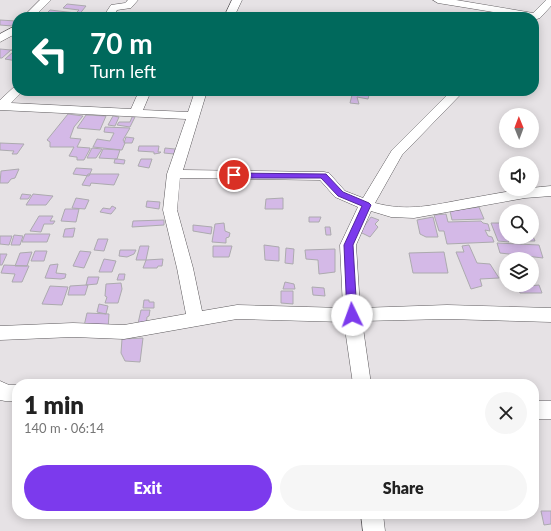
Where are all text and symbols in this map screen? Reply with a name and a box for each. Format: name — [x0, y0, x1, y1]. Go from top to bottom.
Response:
text: 70 m — [90, 26, 153, 60]
icon: left — [24, 28, 76, 80]
text: Turn left — [90, 60, 156, 82]
north arrow — [499, 108, 539, 148]
map controls — [499, 108, 539, 292]
button: sound — [499, 156, 539, 196]
pin — [217, 158, 251, 192]
icon: arrive — [223, 164, 245, 186]
button: search — [499, 204, 539, 244]
button: layers — [499, 252, 539, 292]
position arrow — [331, 294, 373, 336]
text: 1 min — [24, 390, 84, 419]
button: close — [485, 392, 527, 434]
text: 140 m · 06:14 — [24, 420, 104, 436]
button: Exit — [24, 465, 272, 511]
button: Share — [280, 465, 527, 511]

